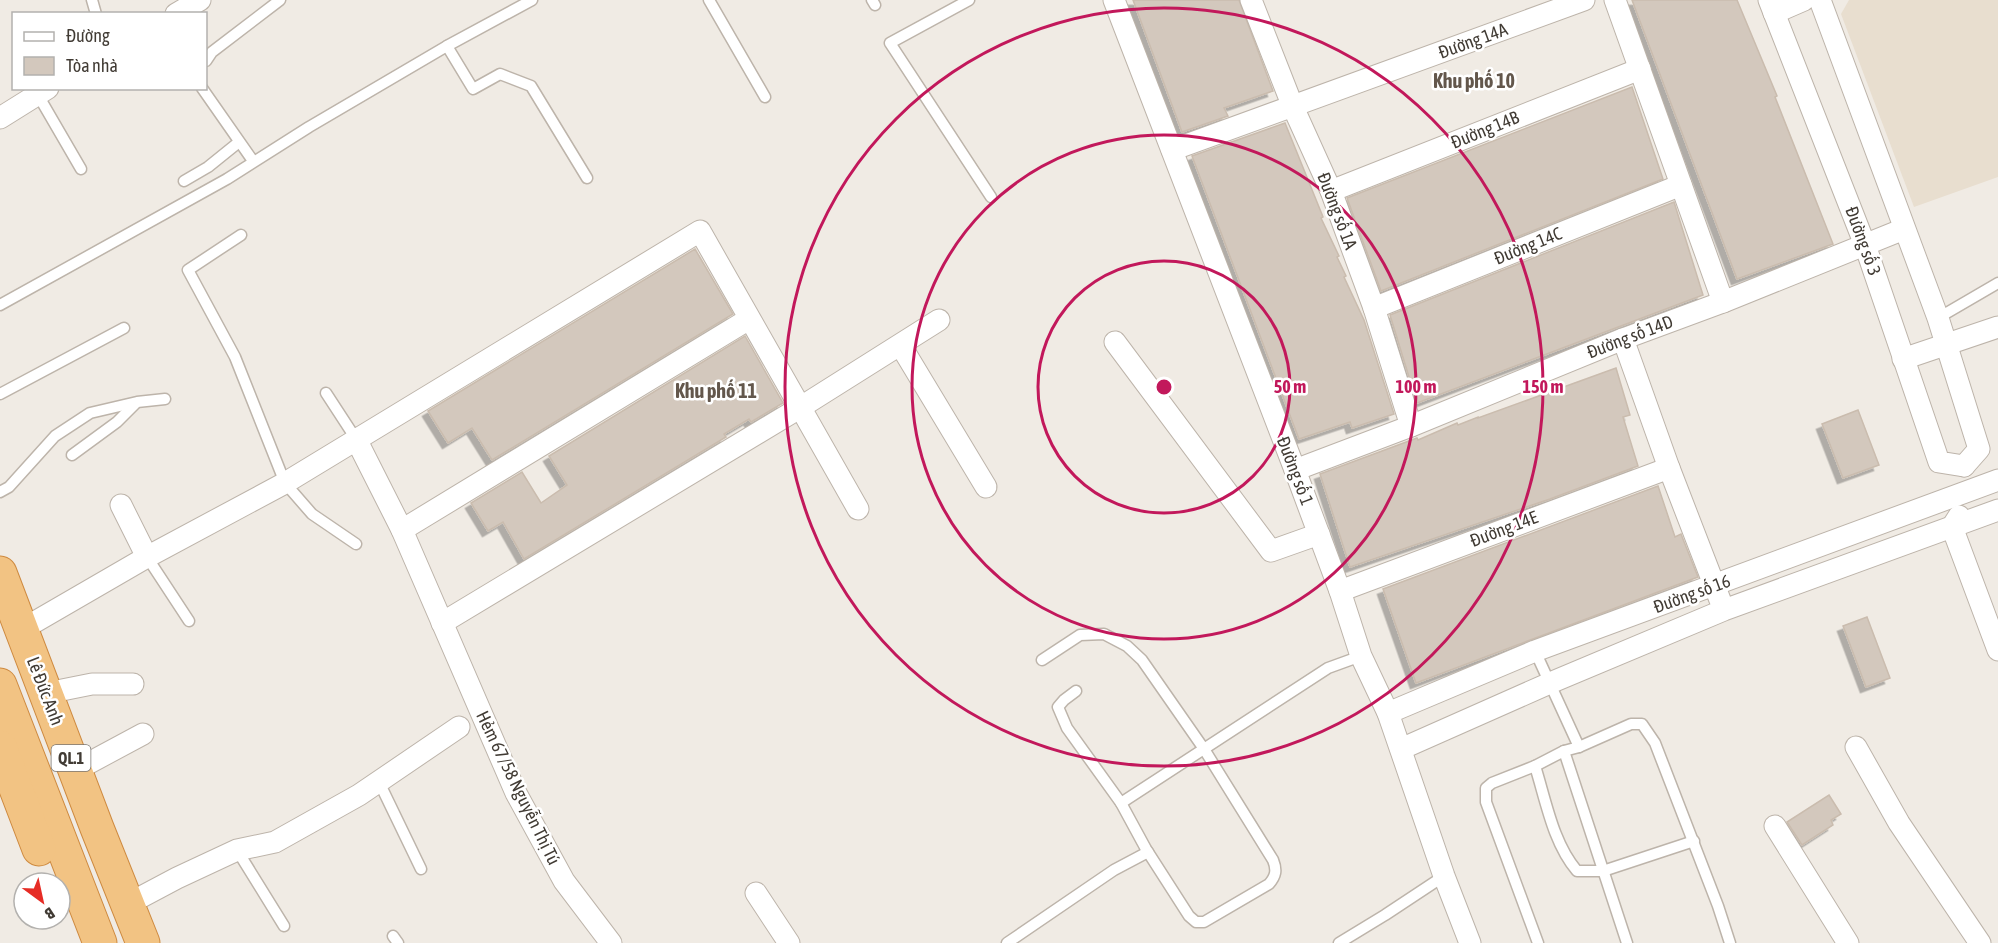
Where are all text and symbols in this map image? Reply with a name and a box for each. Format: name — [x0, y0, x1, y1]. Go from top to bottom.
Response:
legend — [12, 12, 207, 90]
street label: Đường 14A — [1435, 18, 1510, 63]
text: Đường — [66, 25, 110, 46]
text: Tòa nhà — [66, 55, 118, 76]
district label: Khu phố 10 — [1433, 69, 1515, 92]
street label: Đường 14B — [1448, 106, 1522, 153]
street label: Đường số 1A — [1313, 169, 1363, 252]
street label: Đường số 3 — [1841, 203, 1887, 278]
street label: Đường 14C — [1491, 222, 1565, 269]
street label: Đường số 14D — [1583, 310, 1676, 363]
text: 50 m — [1274, 376, 1306, 397]
text: 100 m — [1396, 376, 1436, 397]
text: 150 m — [1523, 376, 1563, 397]
centre of rings — [1154, 377, 1174, 397]
district label: Khu phố 11 — [675, 379, 757, 402]
street label: Đường số 1 — [1273, 433, 1319, 508]
street label: Đường 14E — [1467, 506, 1541, 551]
street label: Đường số 16 — [1650, 569, 1733, 617]
street label: Lê Đức Anh — [23, 654, 68, 728]
street label: Hẻm 67/58 Nguyễn Thị Tú — [472, 707, 565, 868]
road number: QL.1 — [52, 745, 90, 771]
north arrow — [12, 871, 72, 931]
text: B — [42, 904, 58, 923]

